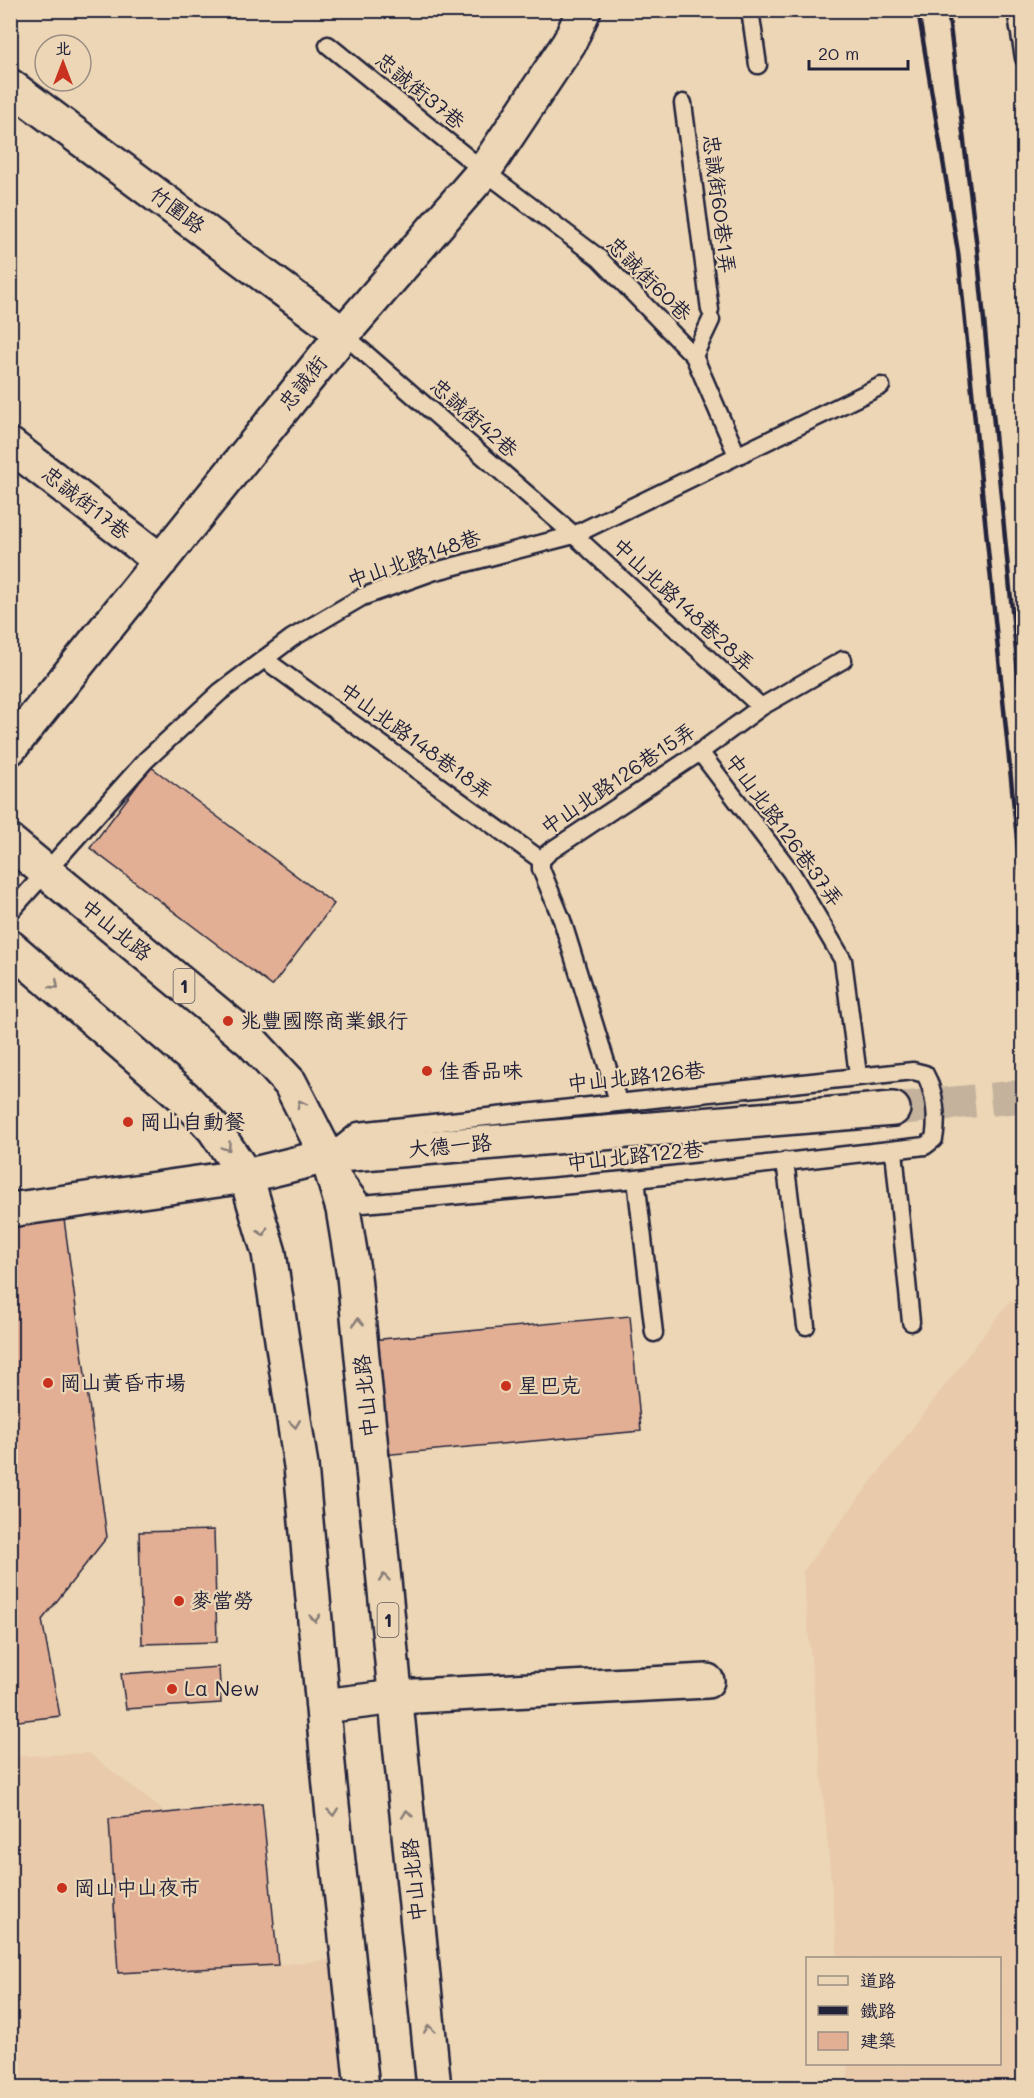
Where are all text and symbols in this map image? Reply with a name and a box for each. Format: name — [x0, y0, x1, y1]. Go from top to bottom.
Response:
north arrow — [33, 33, 93, 93]
scale bar — [809, 33, 908, 71]
text: 北 — [55, 37, 71, 58]
text: 20 m — [818, 41, 859, 65]
street label: 忠誠街37巷 — [370, 45, 471, 134]
street label: 忠誠街60巷1弄 — [699, 133, 742, 275]
street label: 竹圍路 — [145, 179, 211, 239]
street label: 忠誠街60巷 — [602, 230, 698, 326]
street label: 忠誠街 — [272, 349, 332, 415]
street label: 忠誠街42巷 — [425, 371, 525, 462]
street label: 忠誠街17巷 — [37, 459, 137, 545]
street label: 中山北路148巷 — [343, 522, 484, 593]
street label: 中山北路148巷28弄 — [607, 531, 761, 677]
street label: 中山北路148巷18弄 — [335, 675, 499, 804]
street label: 中山北路126巷15弄 — [534, 716, 700, 840]
street label: 中山北路126巷37弄 — [720, 747, 850, 911]
street label: 中山北路 — [76, 892, 158, 966]
road number: 1 — [174, 969, 195, 1003]
one-way arrow — [48, 978, 59, 989]
place label: 兆豐國際商業銀行 — [240, 1006, 408, 1033]
marker: 兆豐國際商業銀行 — [221, 1014, 235, 1028]
street label: 中山北路126巷 — [565, 1055, 706, 1096]
place label: 佳香品味 — [439, 1056, 523, 1083]
marker: 佳香品味 — [420, 1064, 434, 1078]
one-way arrow — [296, 1099, 308, 1110]
place label: 岡山自動餐 — [140, 1107, 245, 1134]
marker: 岡山自動餐 — [121, 1115, 135, 1129]
street label: 大德一路 — [407, 1127, 493, 1162]
street label: 中山北路122巷 — [565, 1134, 705, 1175]
one-way arrow — [220, 1141, 231, 1152]
one-way arrow — [256, 1226, 268, 1237]
one-way arrow — [352, 1317, 365, 1326]
street label: 中山北路 — [347, 1353, 382, 1439]
place label: 岡山黃昏市場 — [60, 1368, 186, 1395]
place label: 星巴克 — [518, 1371, 581, 1398]
marker: 岡山黃昏市場 — [41, 1376, 55, 1390]
marker: 星巴克 — [499, 1379, 513, 1393]
one-way arrow — [289, 1419, 301, 1428]
one-way arrow — [378, 1574, 391, 1583]
place label: 麥當勞 — [191, 1586, 254, 1613]
marker: 麥當勞 — [172, 1594, 186, 1608]
road number: 1 — [378, 1603, 398, 1637]
one-way arrow — [308, 1613, 321, 1622]
place label: La New — [184, 1674, 260, 1701]
marker: La New — [165, 1682, 179, 1696]
one-way arrow — [326, 1807, 339, 1816]
one-way arrow — [401, 1810, 414, 1819]
street label: 中山北路 — [395, 1837, 430, 1923]
place label: 岡山中山夜市 — [74, 1873, 200, 1900]
marker: 岡山中山夜市 — [55, 1881, 69, 1895]
legend — [806, 1957, 1001, 2065]
text: 道路 — [860, 1968, 896, 1992]
text: 鐵路 — [860, 1998, 896, 2022]
one-way arrow — [423, 2025, 436, 2034]
text: 建築 — [860, 2028, 896, 2052]

